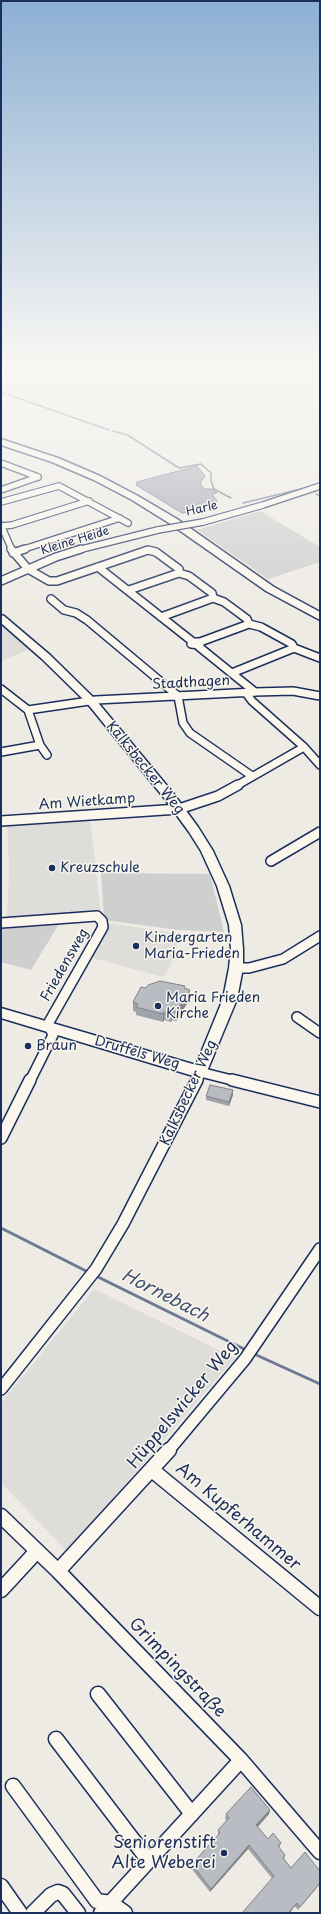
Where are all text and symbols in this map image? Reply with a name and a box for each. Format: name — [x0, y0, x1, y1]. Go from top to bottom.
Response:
street label: Harle — [185, 498, 219, 520]
street label: Kleine Heide — [39, 524, 111, 558]
street label: Stadthagen — [152, 673, 230, 693]
street label: Kalksbecker Weg — [102, 718, 188, 818]
street label: Am Wietkamp — [38, 790, 136, 814]
place label: Kreuzschule — [60, 860, 140, 876]
marker: Kreuzschule — [47, 863, 57, 873]
street label: Friedensweg — [37, 925, 93, 1005]
place label: Kindergarten Maria-Frieden — [144, 930, 240, 962]
marker: Kindergarten Maria-Frieden — [131, 941, 141, 951]
place label: Maria Frieden Kirche — [166, 990, 260, 1022]
marker: Maria Frieden Kirche — [153, 1001, 163, 1011]
street label: Druffels Weg — [93, 1033, 181, 1073]
place label: Braun — [36, 1038, 77, 1054]
street label: Kalksbecker Weg — [157, 1038, 221, 1148]
marker: Braun — [23, 1041, 33, 1051]
water label: Hornebach — [118, 1265, 212, 1327]
street label: Hüppelswicker Weg — [124, 1337, 242, 1473]
street label: Am Kupferhammer — [171, 1459, 305, 1575]
street label: Grimpingstraße — [124, 1614, 230, 1722]
place label: Seniorenstift Alte Weberei — [111, 1833, 216, 1873]
marker: Seniorenstift Alte Weberei — [219, 1848, 229, 1858]

